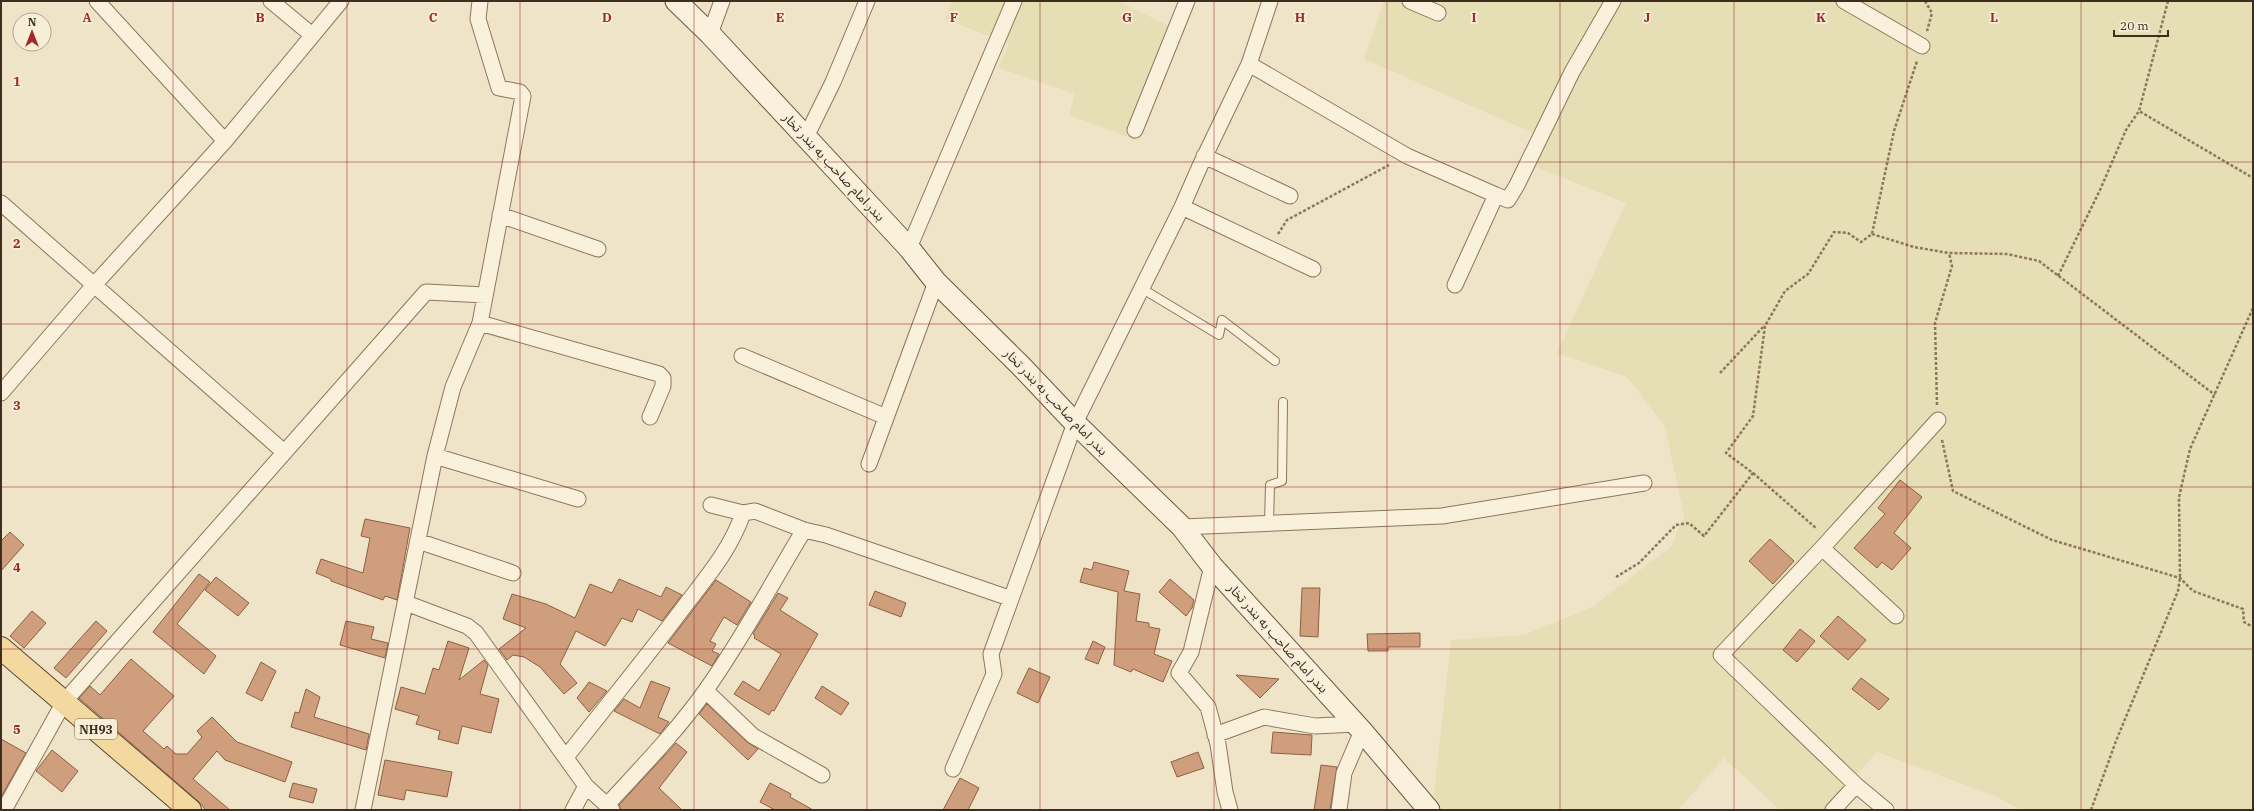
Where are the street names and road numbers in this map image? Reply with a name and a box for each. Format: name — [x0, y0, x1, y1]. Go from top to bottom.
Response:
street label: بندر امام صاحب به بندر تخار — [778, 108, 889, 226]
street label: بندر امام صاحب به بندر تخار — [999, 344, 1112, 460]
street label: بندر امام صاحب به بندر تخار — [1223, 579, 1332, 697]
road number: NH93 — [75, 719, 117, 739]

